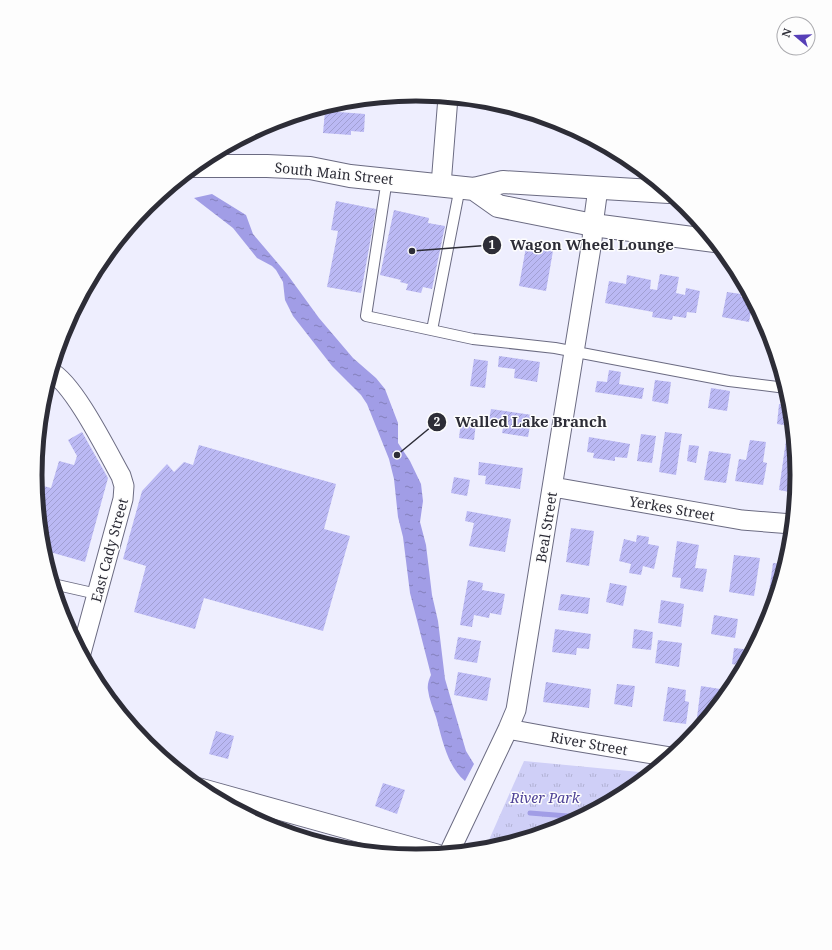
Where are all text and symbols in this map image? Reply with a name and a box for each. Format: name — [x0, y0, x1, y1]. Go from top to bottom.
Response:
north arrow — [776, 16, 816, 56]
text: N — [778, 26, 795, 39]
street label: South Main Street — [274, 157, 394, 189]
callout: Wagon Wheel Lounge — [482, 231, 682, 258]
text: Wagon Wheel Lounge — [510, 234, 674, 254]
text: 1 — [489, 236, 496, 253]
callout: Walled Lake Branch — [427, 408, 615, 435]
text: Walled Lake Branch — [455, 411, 607, 431]
text: 2 — [434, 413, 441, 430]
street label: Beal Street — [531, 490, 561, 564]
street label: Yerkes Street — [627, 491, 716, 525]
street label: East Cady Street — [86, 496, 132, 604]
street label: River Street — [549, 727, 629, 759]
park label: River Park — [509, 788, 581, 807]

